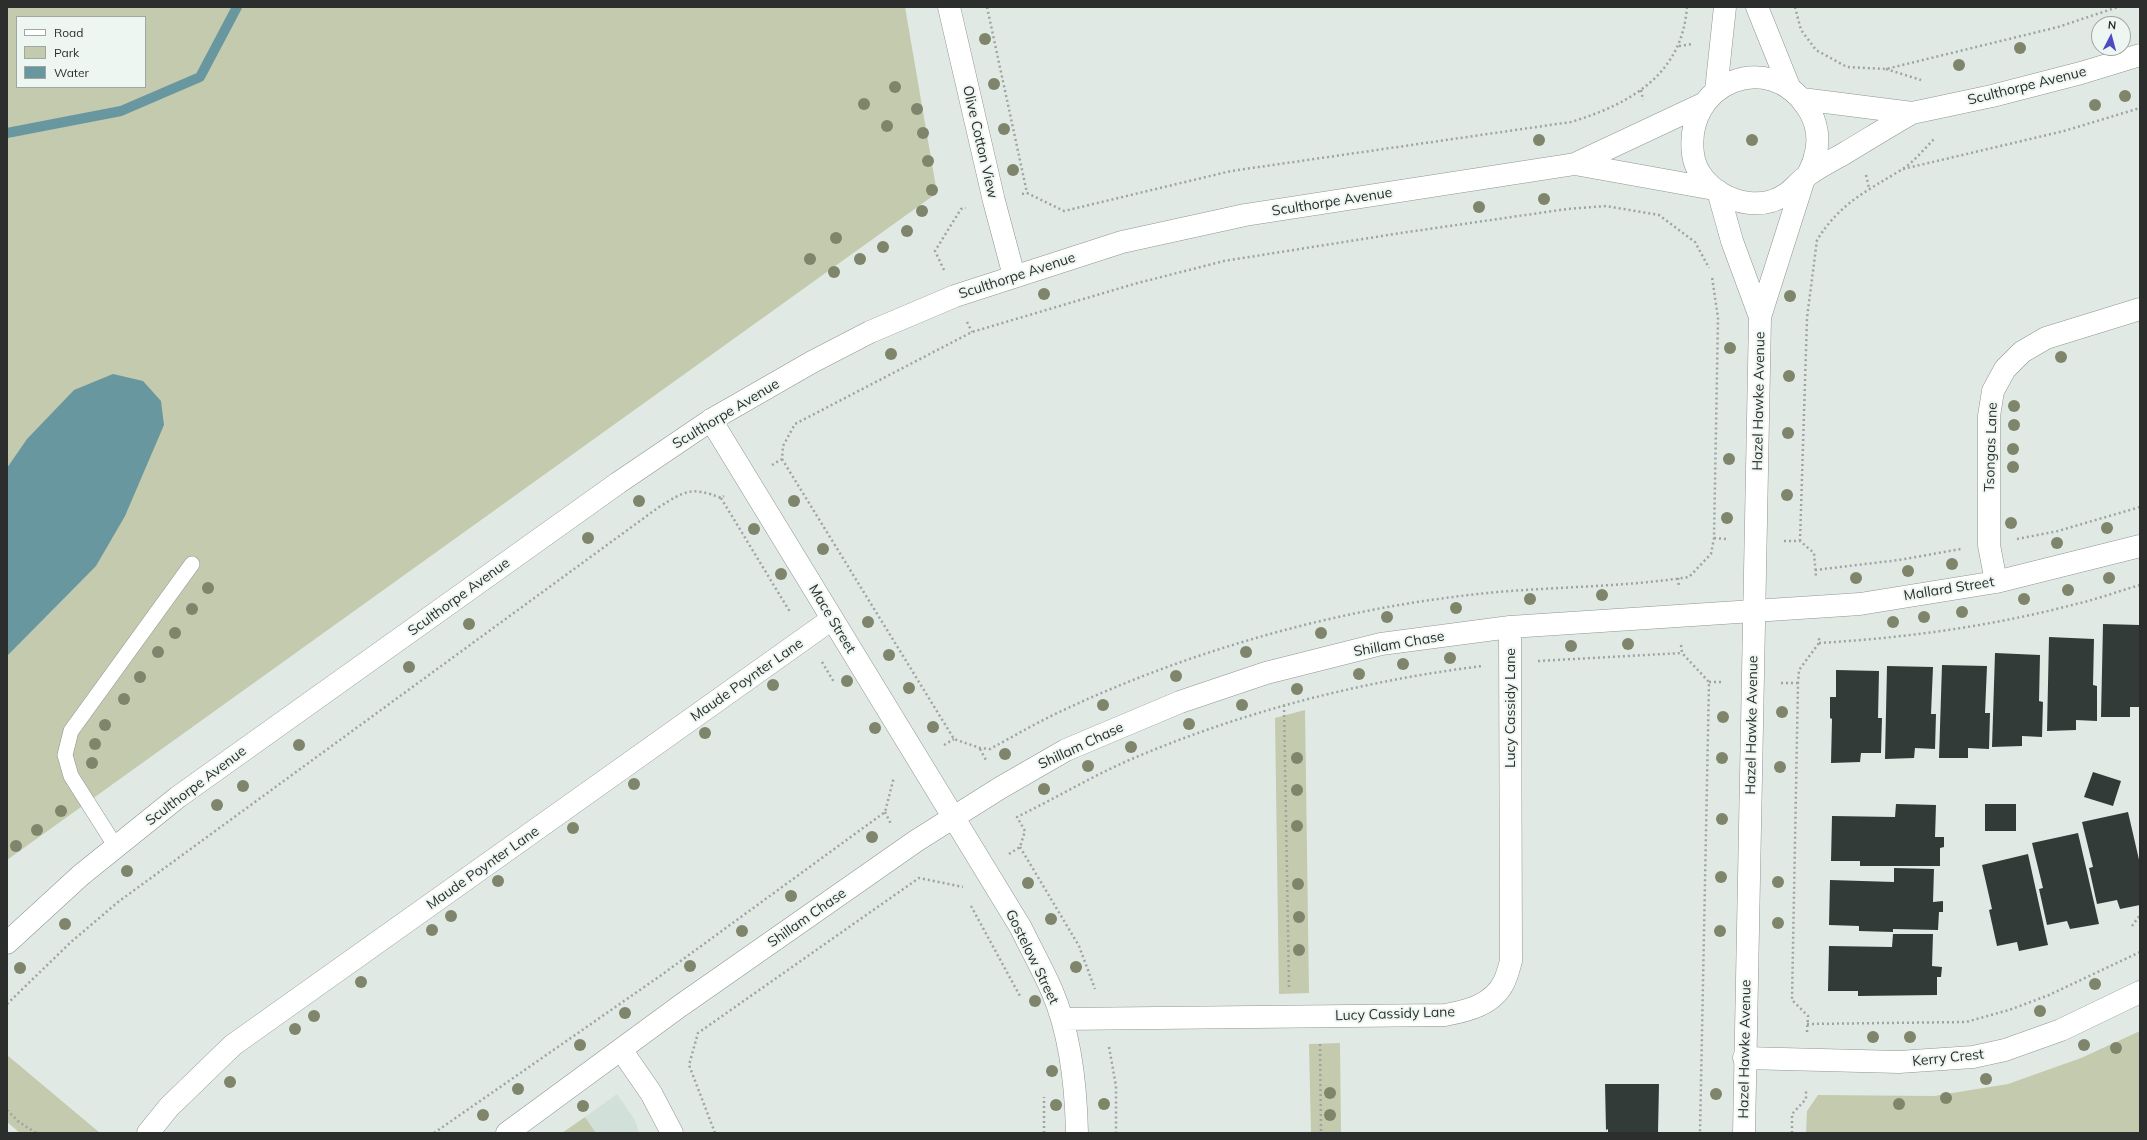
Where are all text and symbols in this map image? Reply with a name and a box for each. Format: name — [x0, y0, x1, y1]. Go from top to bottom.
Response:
legend — [16, 16, 146, 88]
north arrow — [2091, 16, 2131, 56]
text: N — [2107, 18, 2117, 32]
text: Road — [54, 25, 83, 40]
text: Park — [54, 45, 79, 60]
street label: Sculthorpe Avenue — [1966, 63, 2088, 109]
text: Water — [54, 65, 89, 80]
street label: Olive Cotton View — [959, 84, 1001, 200]
street label: Sculthorpe Avenue — [1271, 184, 1393, 220]
street label: Sculthorpe Avenue — [957, 249, 1077, 303]
street label: Hazel Hawke Avenue — [1749, 331, 1769, 471]
street label: Sculthorpe Avenue — [670, 375, 782, 453]
street label: Tsongas Lane — [1981, 402, 2001, 492]
street label: Sculthorpe Avenue — [405, 554, 513, 640]
street label: Mallard Street — [1903, 574, 1995, 604]
street label: Mace Street — [805, 582, 859, 656]
street label: Shillam Chase — [1352, 628, 1446, 660]
street label: Maude Poynter Lane — [687, 635, 807, 725]
street label: Lucy Cassidy Lane — [1503, 648, 1519, 768]
street label: Hazel Hawke Avenue — [1742, 655, 1762, 795]
street label: Shillam Chase — [1036, 719, 1126, 773]
street label: Sculthorpe Avenue — [142, 743, 250, 829]
street label: Maude Poynter Lane — [423, 823, 543, 913]
street label: Shillam Chase — [764, 885, 850, 951]
street label: Gostelow Street — [1002, 907, 1062, 1007]
street label: Hazel Hawke Avenue — [1735, 979, 1755, 1119]
street label: Lucy Cassidy Lane — [1335, 1004, 1455, 1024]
street label: Kerry Crest — [1911, 1046, 1985, 1070]

